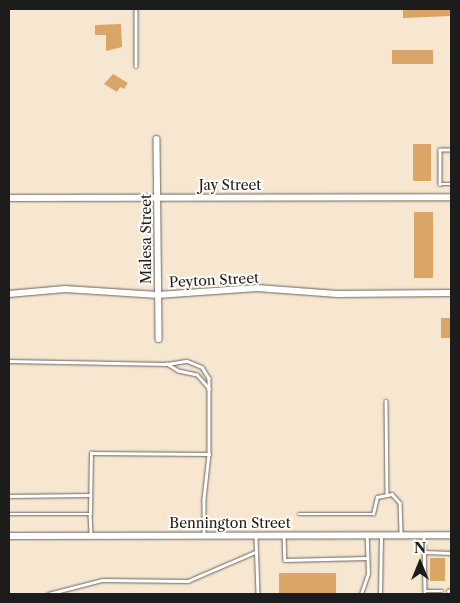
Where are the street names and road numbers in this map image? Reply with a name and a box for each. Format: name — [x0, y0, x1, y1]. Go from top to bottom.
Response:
street label: Jay Street — [199, 177, 261, 193]
street label: Malesa Street — [138, 194, 154, 284]
street label: Peyton Street — [169, 269, 259, 291]
street label: Bennington Street — [169, 515, 291, 531]

